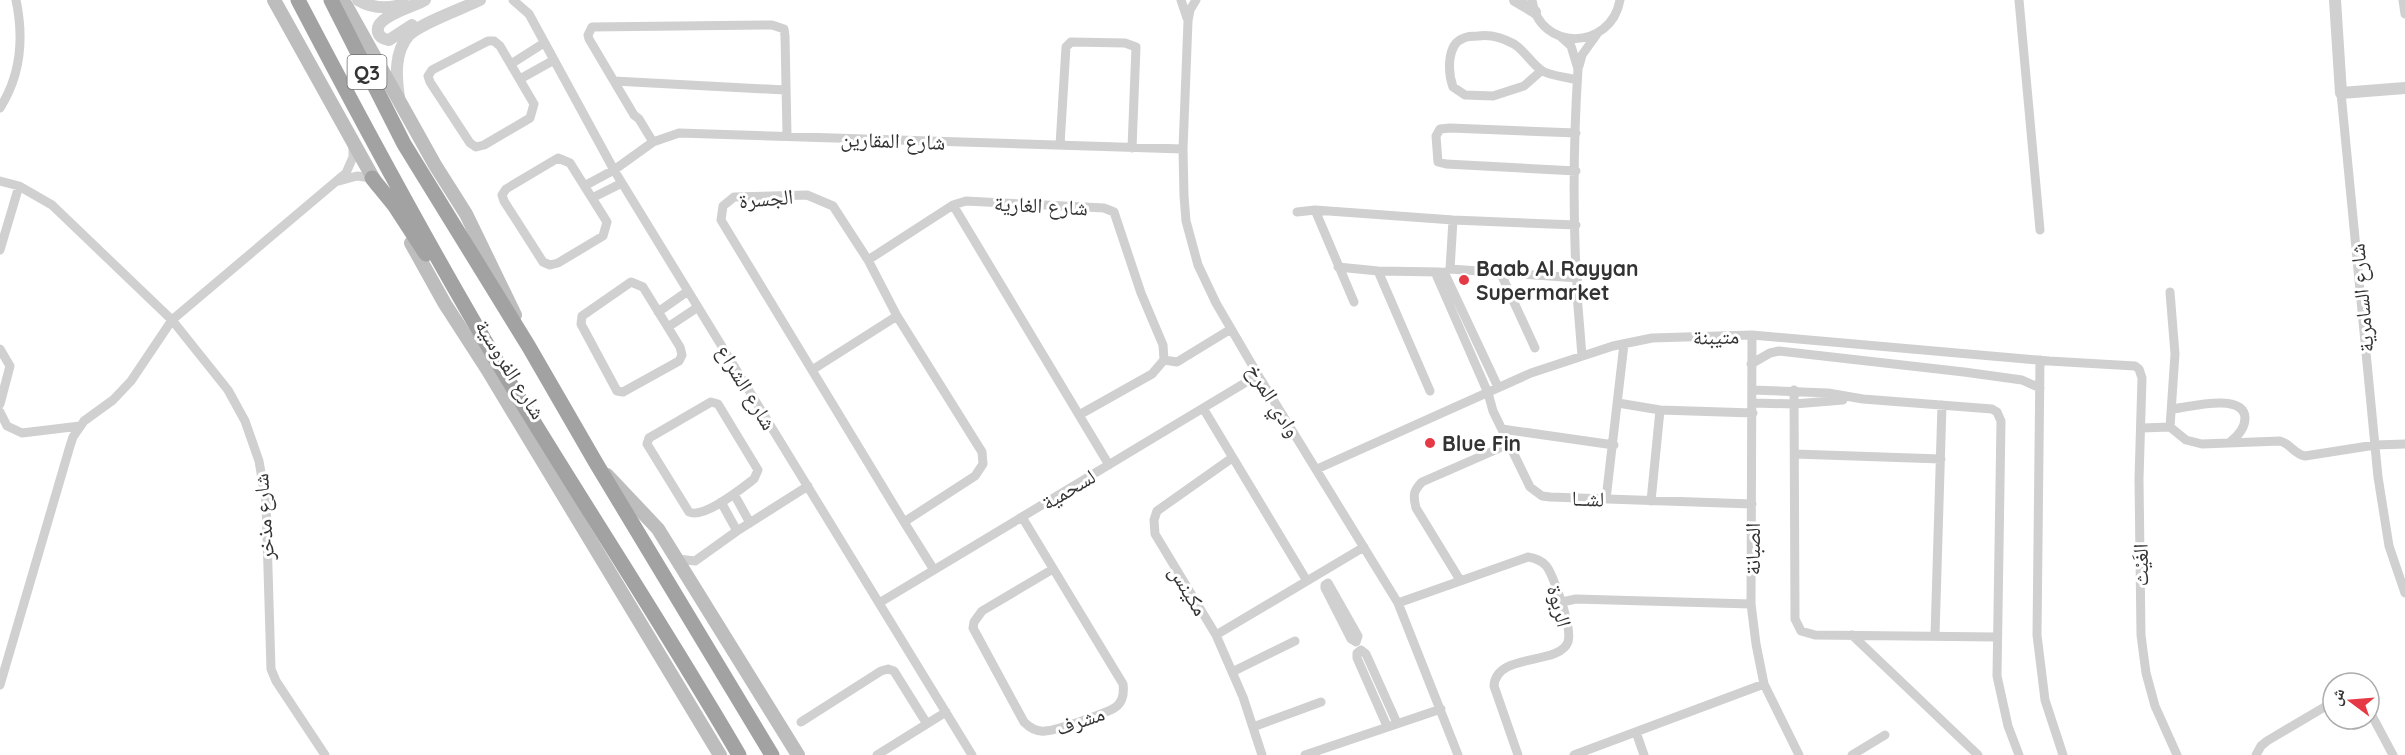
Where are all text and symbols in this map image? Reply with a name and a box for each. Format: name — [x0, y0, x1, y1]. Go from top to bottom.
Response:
road number: Q3 — [348, 55, 386, 89]
street label: شارع المقارين — [840, 125, 946, 156]
street label: الجسرة — [738, 183, 794, 213]
street label: شارع الغارية — [993, 190, 1089, 221]
street label: شارع السامرية — [2343, 242, 2380, 353]
place label: Baab Al Rayyan Supermarket — [1476, 255, 1638, 305]
marker: Baab Al Rayyan Supermarket — [1457, 273, 1471, 287]
street label: شارع الفروسية — [469, 314, 552, 424]
street label: متيبنة — [1693, 323, 1739, 349]
street label: شارع الشراع — [710, 340, 783, 435]
street label: وادي المرخ — [1238, 358, 1307, 444]
place label: Blue Fin — [1442, 430, 1521, 456]
marker: Blue Fin — [1423, 436, 1437, 450]
street label: لسحمية — [1036, 463, 1100, 515]
street label: شارع مذخر — [247, 473, 280, 562]
street label: لشــا — [1571, 484, 1605, 512]
street label: الصبانة — [1739, 523, 1765, 575]
street label: الغَيْث — [2127, 543, 2153, 587]
street label: مكينس — [1163, 560, 1214, 620]
street label: الربوة — [1542, 582, 1578, 630]
north arrow — [2321, 671, 2381, 731]
text: ش — [2325, 686, 2349, 708]
street label: مشرف — [1052, 700, 1108, 740]

